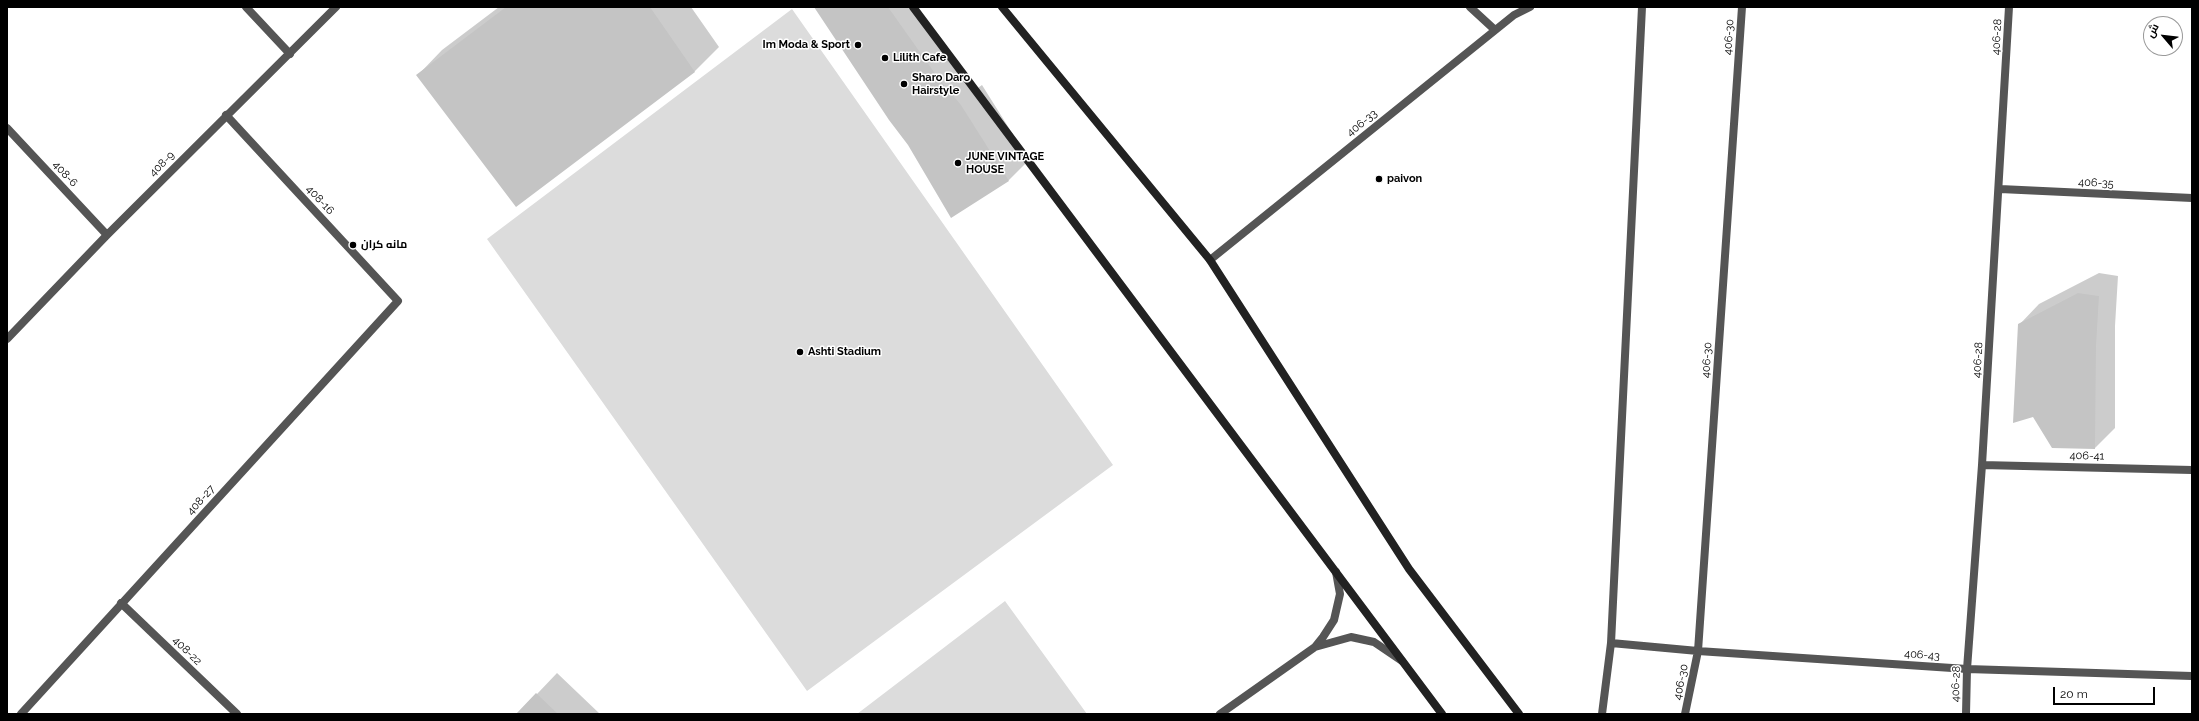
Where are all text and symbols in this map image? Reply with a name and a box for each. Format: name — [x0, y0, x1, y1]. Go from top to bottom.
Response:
north arrow — [2143, 16, 2183, 56]
street label: 406-30 — [1721, 18, 1737, 56]
street label: 406-28 — [1989, 19, 2005, 55]
text: ش — [2144, 21, 2162, 40]
place label: Im Moda & Sport — [763, 38, 850, 52]
marker: Im Moda & Sport — [853, 40, 863, 50]
place label: Lilith Cafe — [893, 51, 946, 65]
marker: Lilith Cafe — [880, 53, 890, 63]
place label: Sharo Daro Hairstyle — [912, 71, 970, 97]
marker: Sharo Daro Hairstyle — [899, 79, 909, 89]
street label: 406-33 — [1344, 107, 1380, 139]
street label: 408-9 — [147, 149, 177, 179]
place label: JUNE VINTAGE HOUSE — [966, 150, 1044, 176]
street label: 408-6 — [50, 158, 80, 190]
marker: JUNE VINTAGE HOUSE — [953, 158, 963, 168]
place label: paivon — [1387, 172, 1422, 186]
marker: paivon — [1374, 174, 1384, 184]
street label: 406-35 — [2078, 175, 2114, 191]
street label: 408-16 — [303, 183, 337, 217]
place label: مانه كران — [361, 238, 407, 252]
marker: مانه كران — [348, 240, 358, 250]
street label: 406-30 — [1699, 341, 1715, 379]
street label: 406-28 — [1970, 341, 1986, 379]
place label: Ashti Stadium — [808, 345, 881, 359]
marker: Ashti Stadium — [795, 347, 805, 357]
street label: 406-41 — [2070, 449, 2104, 463]
street label: 408-27 — [184, 482, 218, 518]
street label: 408-22 — [170, 634, 204, 668]
street label: 406-43 — [1904, 647, 1940, 663]
street label: 406-30 — [1671, 663, 1691, 701]
street label: 406-28 — [1949, 666, 1963, 702]
scale bar — [2055, 679, 2157, 705]
text: 20 m — [2060, 687, 2088, 701]

